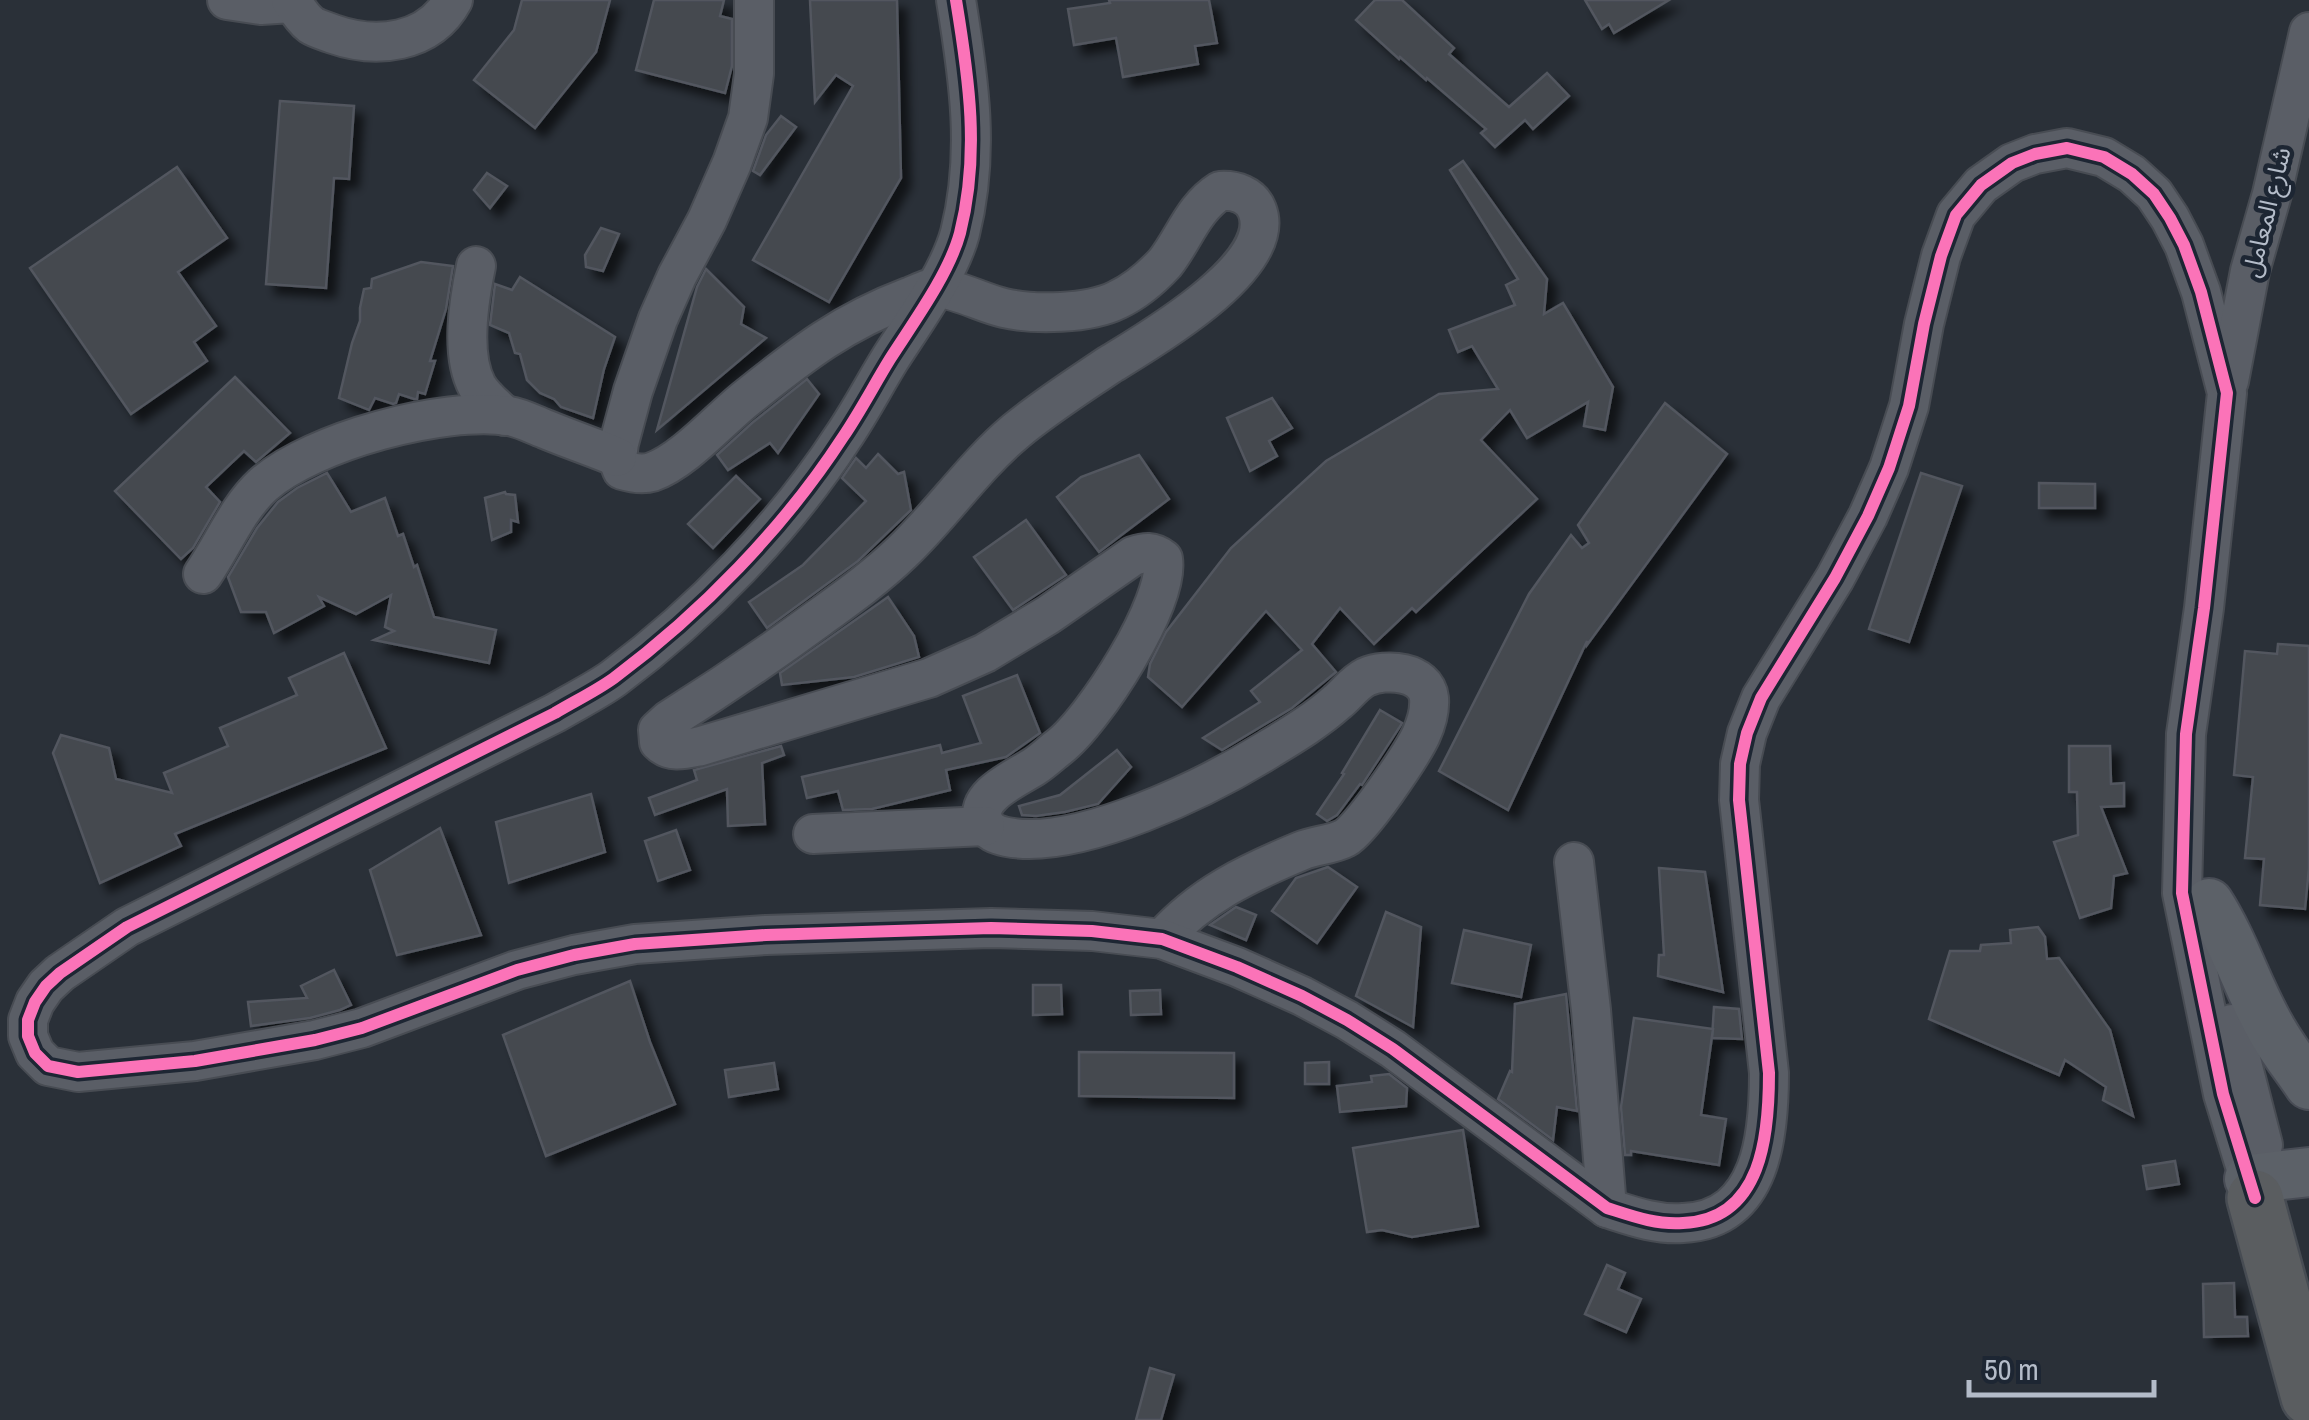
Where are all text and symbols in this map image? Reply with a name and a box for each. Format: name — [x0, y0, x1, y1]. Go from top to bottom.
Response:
street label: شارع المعامل — [2233, 143, 2301, 281]
scale bar — [1969, 1335, 2154, 1397]
text: 50 m — [1984, 1349, 2039, 1389]

